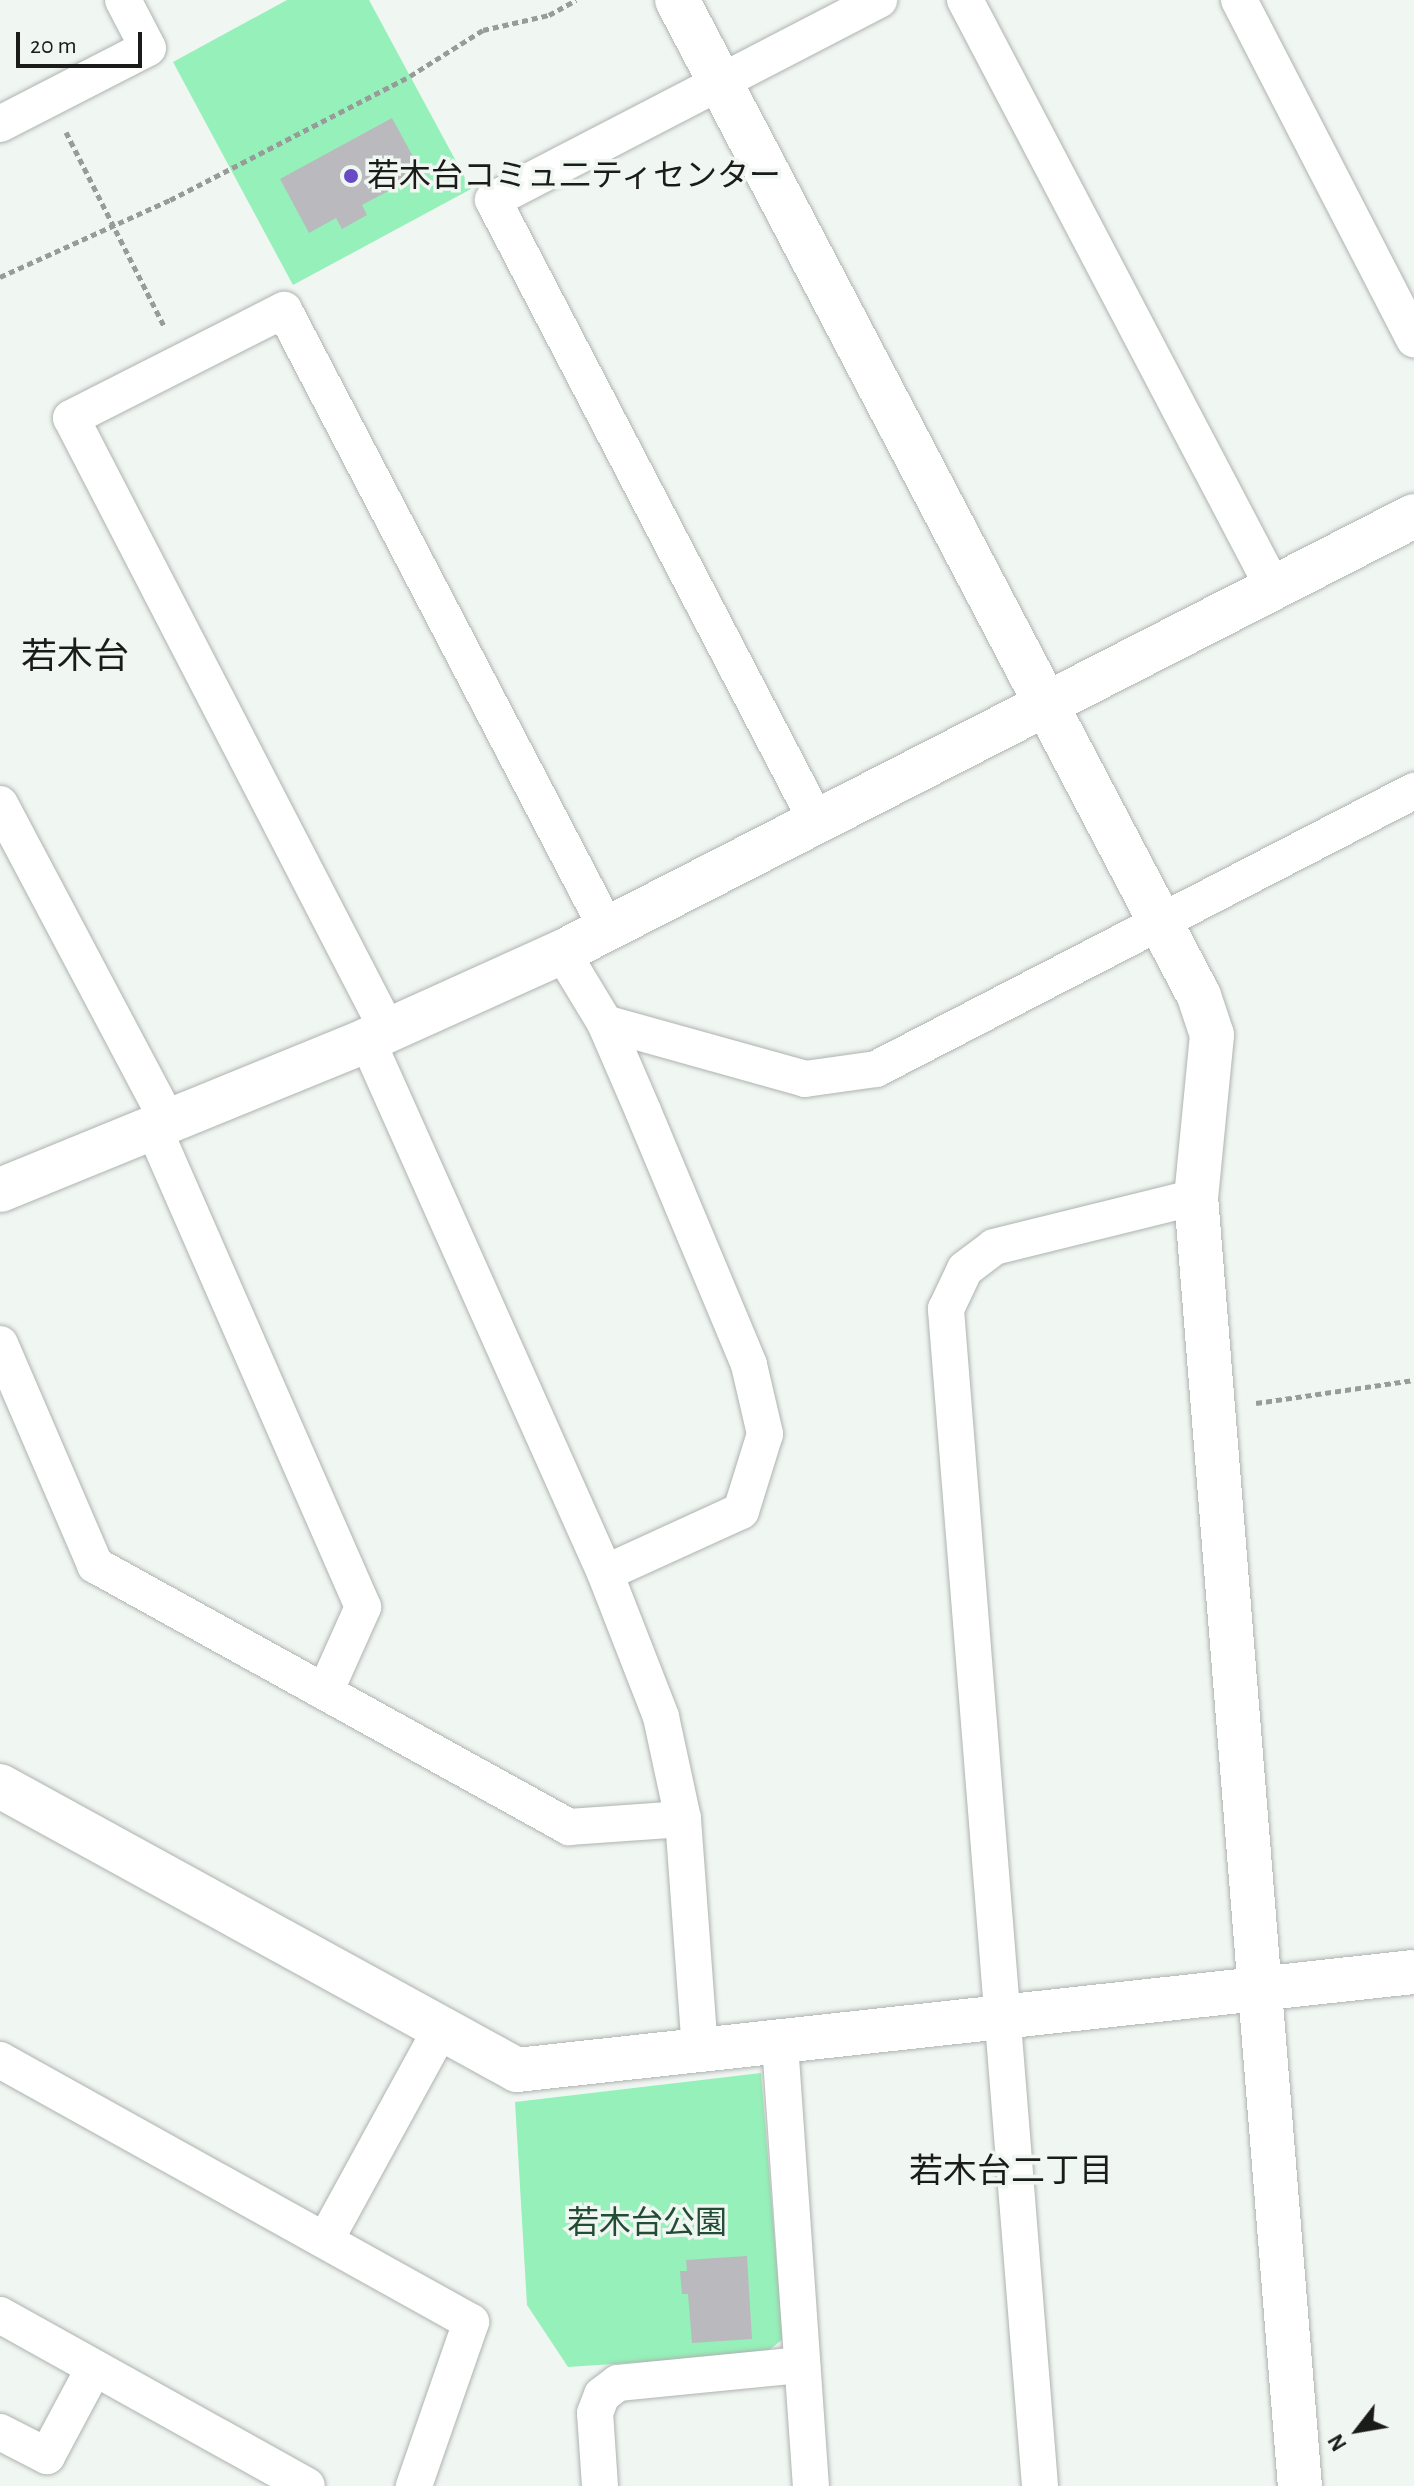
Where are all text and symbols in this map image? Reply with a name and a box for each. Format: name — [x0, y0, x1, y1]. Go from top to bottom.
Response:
scale bar — [20, 16, 146, 66]
text: 20 m — [30, 34, 77, 58]
place label: 若木台コミュ二ティセンター — [367, 157, 783, 195]
marker: 若木台コミュ二ティセンター — [342, 167, 360, 185]
district label: 若木台 — [21, 636, 129, 680]
district label: 若木台二丁目 — [909, 2153, 1113, 2193]
park label: 若木台公園 — [567, 2204, 727, 2242]
north arrow — [1318, 2390, 1398, 2470]
text: N — [1324, 2430, 1351, 2455]

